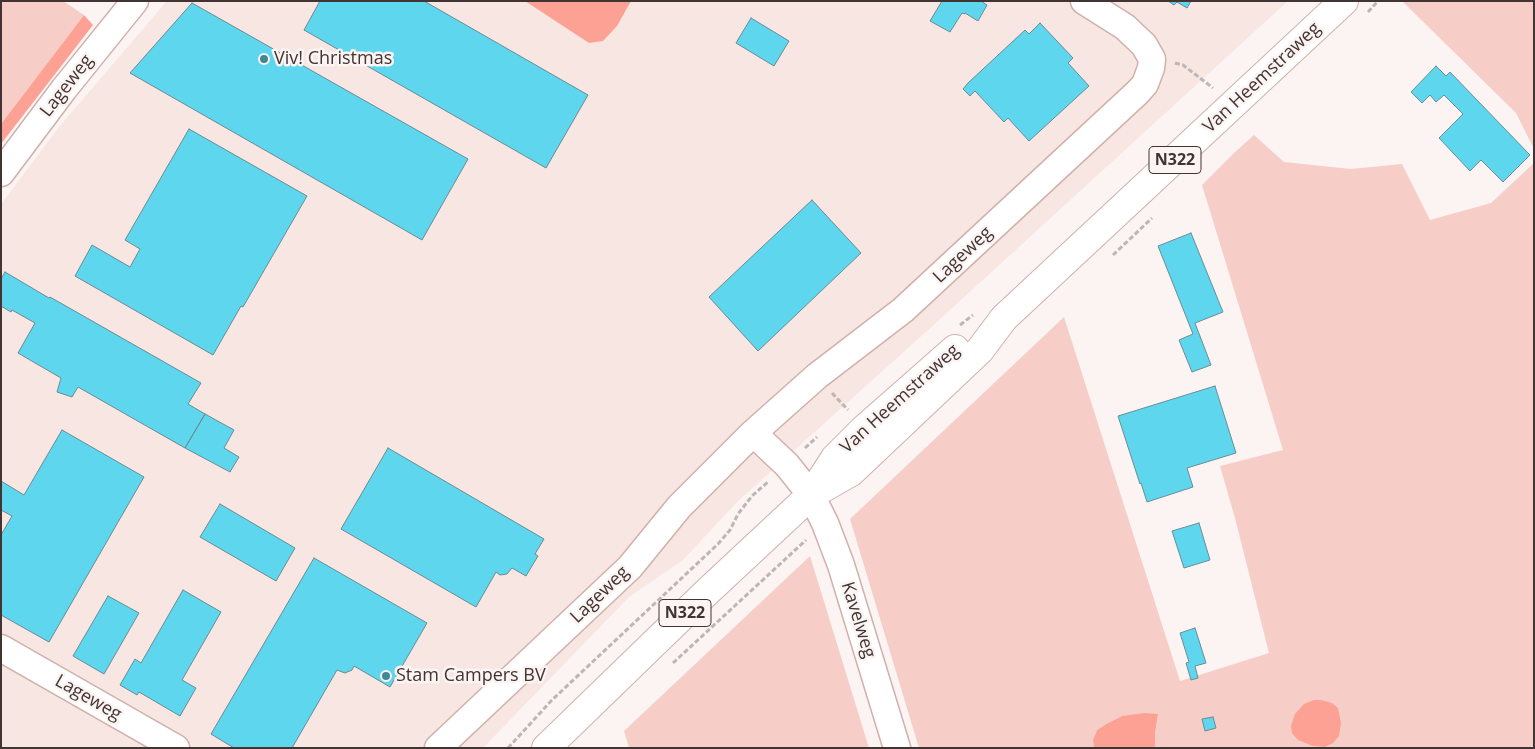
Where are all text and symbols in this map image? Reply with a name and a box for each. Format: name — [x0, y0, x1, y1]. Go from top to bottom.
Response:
street label: Van Heemstraweg — [1199, 18, 1325, 138]
place label: Viv! Christmas — [274, 48, 392, 70]
street label: Lageweg — [36, 51, 98, 121]
marker: Viv! Christmas — [258, 53, 270, 65]
road number: N322 — [1149, 146, 1201, 174]
street label: Lageweg — [929, 222, 997, 288]
street label: Van Heemstraweg — [836, 340, 964, 458]
street label: Lageweg — [566, 562, 634, 628]
street label: Kavelweg — [836, 579, 880, 661]
road number: N322 — [659, 600, 711, 626]
place label: Stam Campers BV — [396, 665, 546, 687]
street label: Lageweg — [51, 670, 125, 726]
marker: Stam Campers BV — [380, 670, 392, 682]

